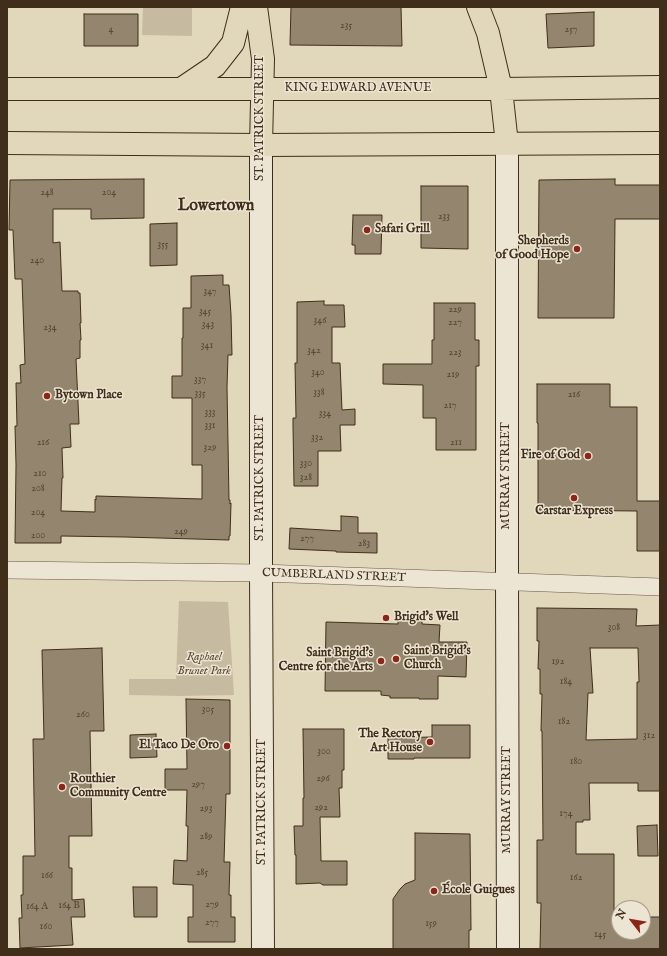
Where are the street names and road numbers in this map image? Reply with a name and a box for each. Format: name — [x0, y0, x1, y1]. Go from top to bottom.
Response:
street label: ST. PATRICK STREET — [254, 55, 268, 181]
street label: KING EDWARD AVENUE — [285, 82, 431, 96]
street label: ST. PATRICK STREET — [254, 415, 268, 541]
street label: MURRAY STREET — [500, 422, 514, 530]
street label: CUMBERLAND STREET — [262, 566, 406, 586]
street label: ST. PATRICK STREET — [256, 739, 270, 865]
street label: MURRAY STREET — [501, 746, 515, 854]

